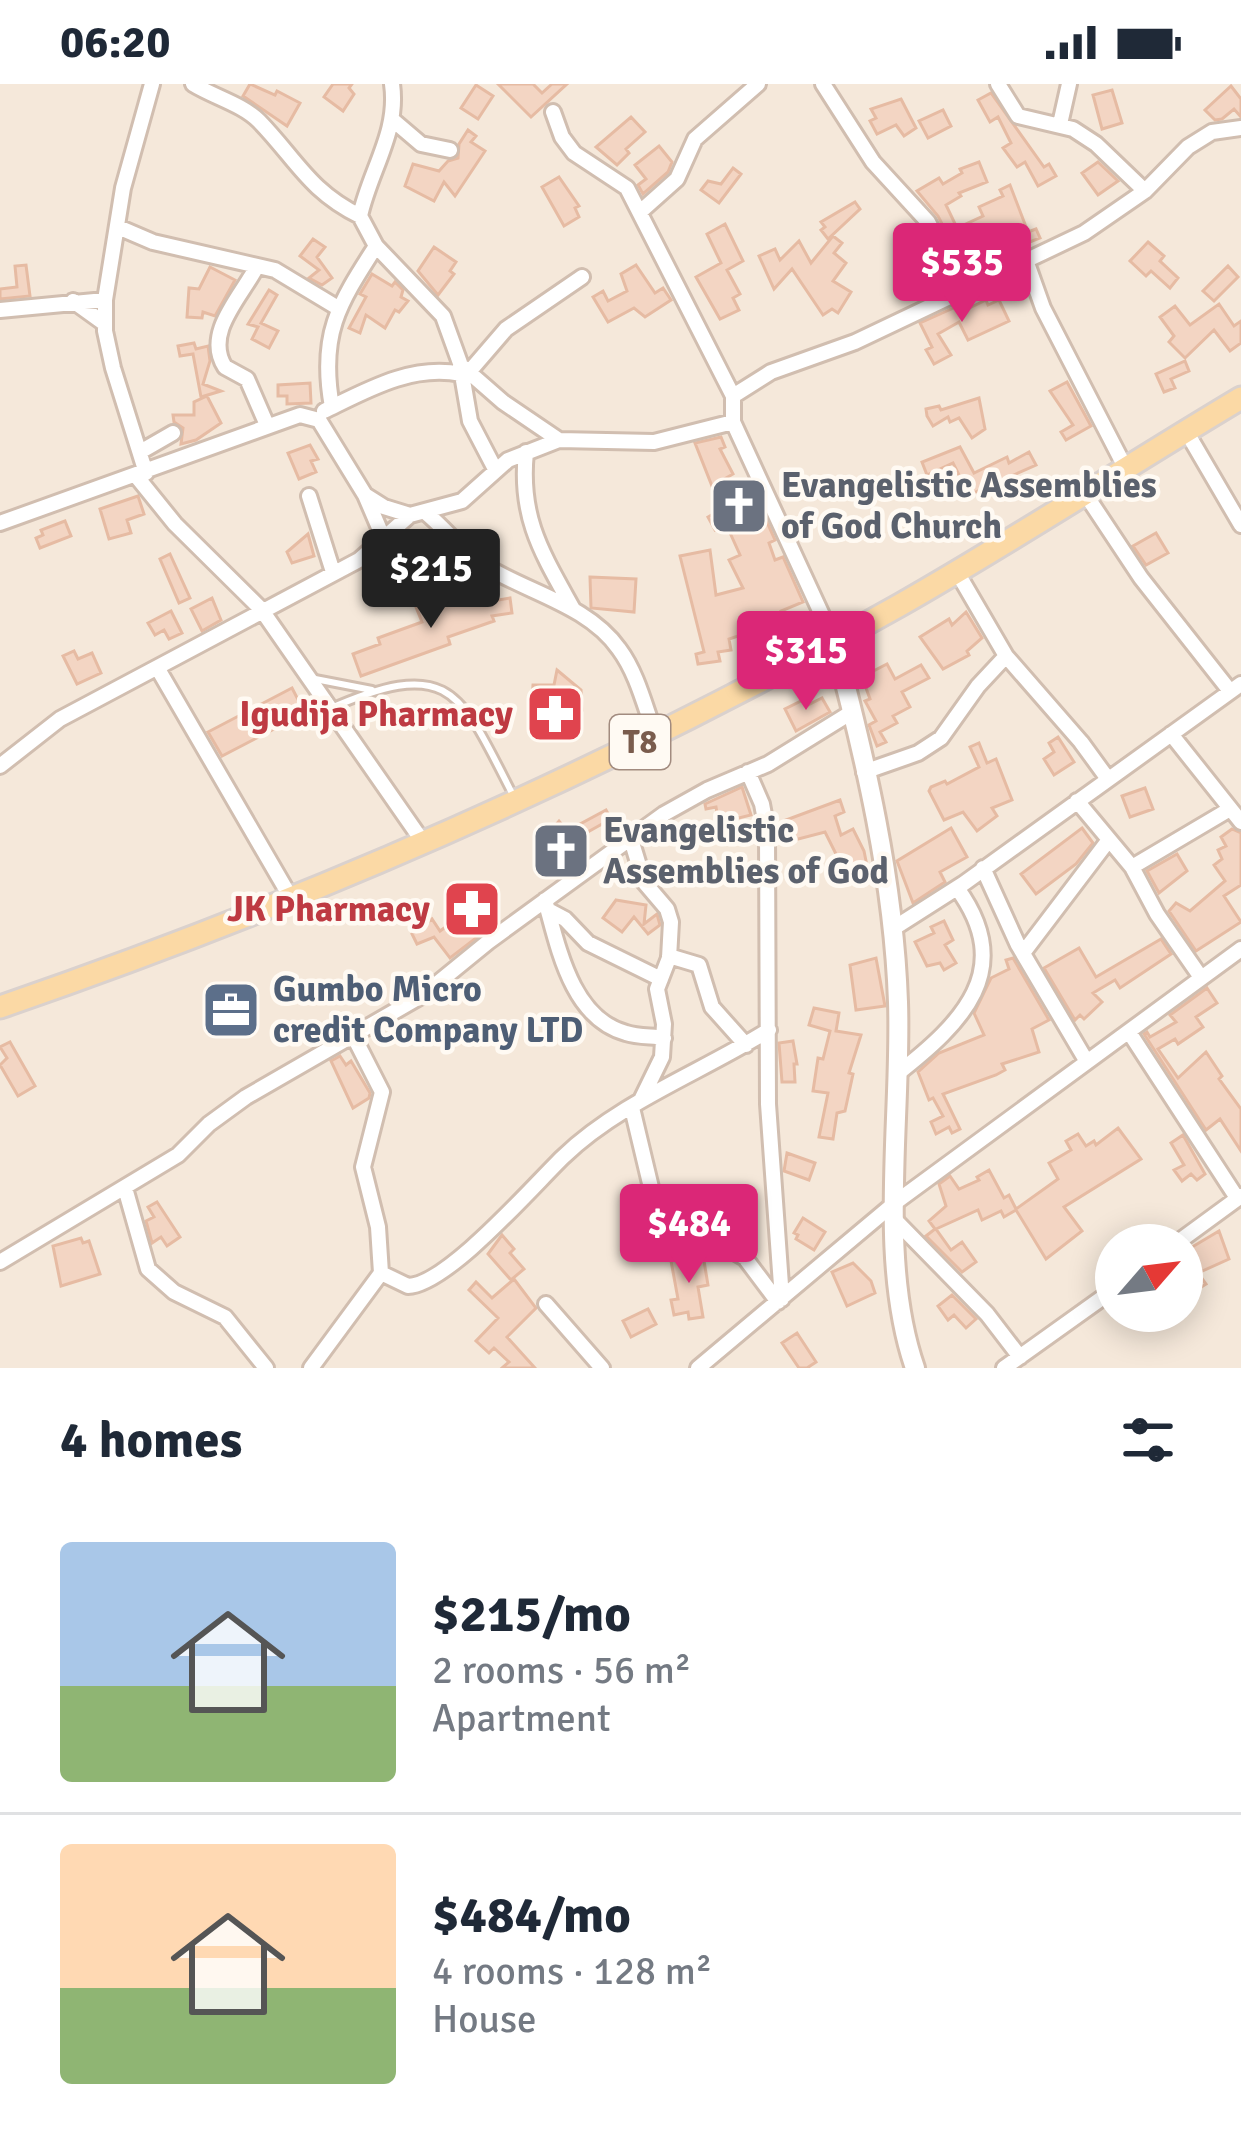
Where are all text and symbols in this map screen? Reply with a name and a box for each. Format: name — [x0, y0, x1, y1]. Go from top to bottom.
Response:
text: 06:20 — [60, 15, 170, 70]
pin: $535 — [891, 223, 1033, 325]
text: $535 — [920, 238, 1004, 286]
place label: Evangelistic Assemblies of God Church — [781, 463, 1157, 549]
church icon: Evangelistic Assemblies of God Church — [708, 475, 770, 537]
pin: $215 — [360, 529, 502, 631]
text: $215 — [389, 544, 473, 592]
pin: $315 — [735, 611, 877, 713]
text: $315 — [764, 626, 848, 674]
pharmacy icon: Igudija Pharmacy — [524, 683, 586, 745]
place label: Igudija Pharmacy — [239, 692, 513, 737]
road number: T8 — [610, 715, 670, 769]
place label: Evangelistic Assemblies of God — [603, 808, 889, 894]
church icon: Evangelistic Assemblies of God — [530, 820, 592, 882]
pharmacy icon: JK Pharmacy — [441, 878, 503, 940]
place label: JK Pharmacy — [227, 887, 430, 932]
place label: Gumbo Micro credit Company LTD — [273, 967, 583, 1053]
office icon: Gumbo Micro credit Company LTD — [200, 979, 262, 1041]
pin: $484 — [618, 1184, 760, 1286]
text: $484 — [647, 1199, 731, 1247]
north arrow — [1095, 1224, 1203, 1332]
map controls — [1095, 1224, 1203, 1332]
icon: filters — [1115, 1407, 1181, 1473]
text: 4 homes — [60, 1409, 242, 1472]
text: $215/mo — [432, 1583, 631, 1646]
icon: home — [156, 1590, 300, 1734]
text: 2 rooms · 56 m² — [432, 1646, 691, 1694]
text: Apartment — [432, 1694, 611, 1742]
text: $484/mo — [432, 1884, 631, 1947]
icon: home — [156, 1892, 300, 2036]
text: 4 rooms · 128 m² — [432, 1947, 712, 1995]
text: House — [432, 1995, 537, 2043]

